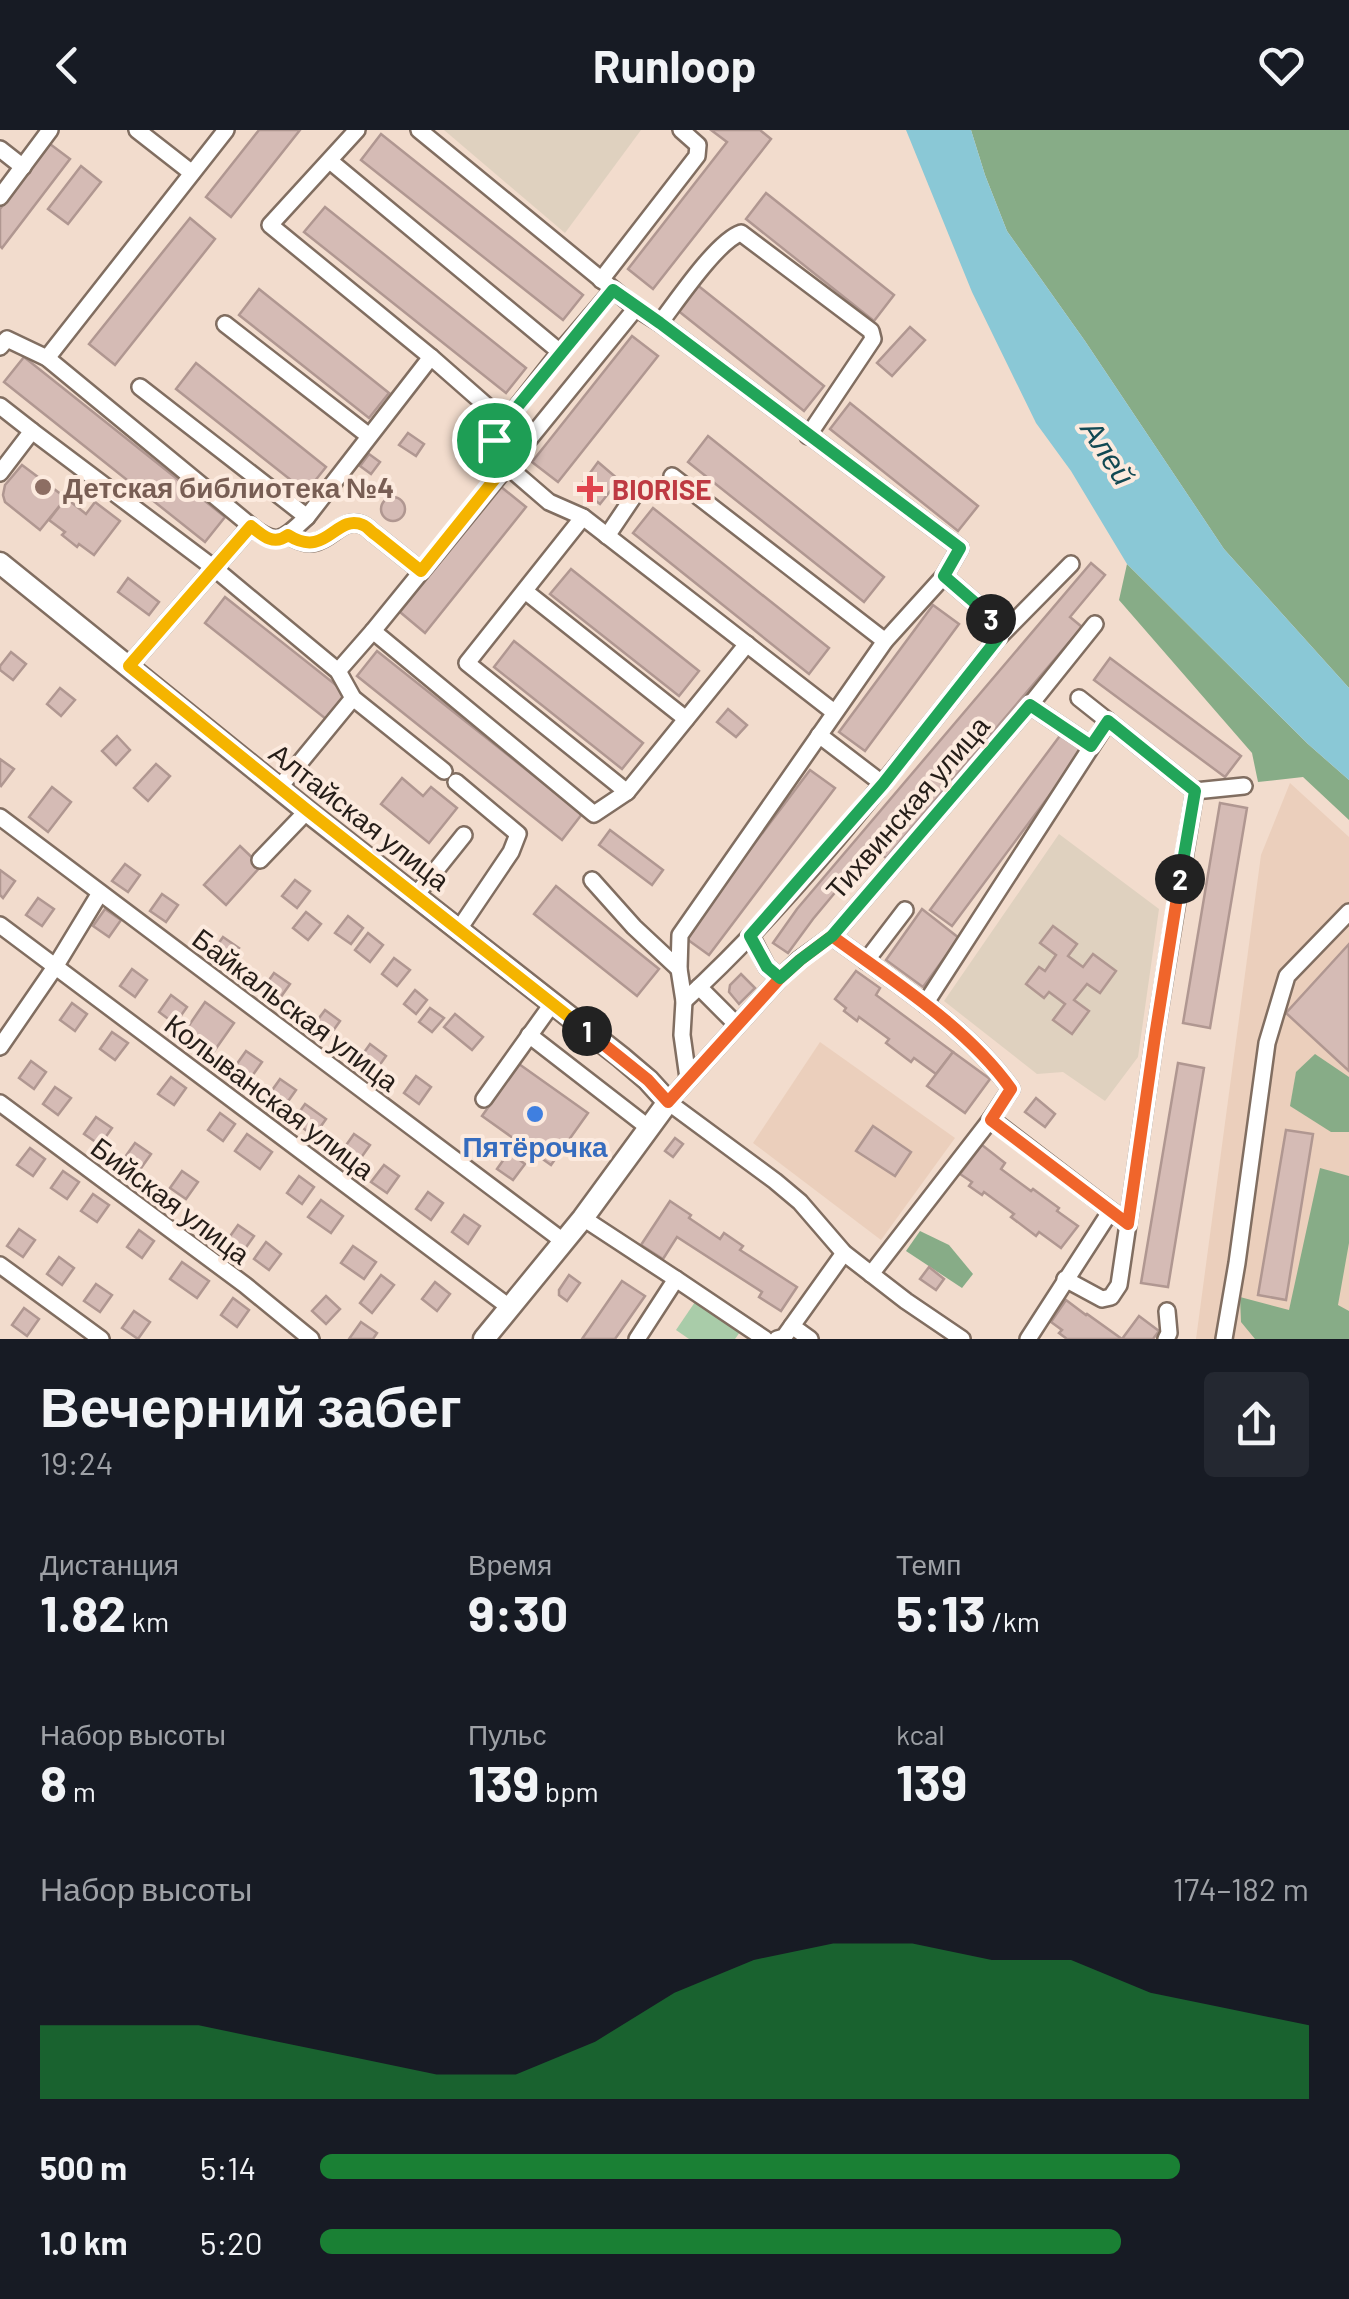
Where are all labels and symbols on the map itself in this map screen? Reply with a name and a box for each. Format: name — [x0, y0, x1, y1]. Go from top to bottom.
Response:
pin — [452, 398, 537, 483]
water label: Алей — [1074, 411, 1143, 492]
place label: Детская библиотека №4 — [63, 470, 394, 504]
place label: BIORISE — [612, 472, 712, 506]
marker: Детская библиотека №4 — [32, 476, 54, 498]
marker: BIORISE — [577, 476, 603, 502]
pin: 3 — [966, 594, 1016, 644]
street label: Тихвинская улица — [818, 708, 996, 906]
street label: Алтайская улица — [263, 735, 457, 897]
pin: 2 — [1155, 854, 1205, 904]
street label: Байкальская улица — [186, 920, 406, 1098]
street label: Колыванская улица — [159, 1006, 382, 1186]
pin: 1 — [562, 1006, 612, 1056]
marker: Пятёрочка — [524, 1103, 546, 1125]
street label: Бийская улица — [85, 1129, 257, 1271]
place label: Пятёрочка — [462, 1129, 608, 1163]

